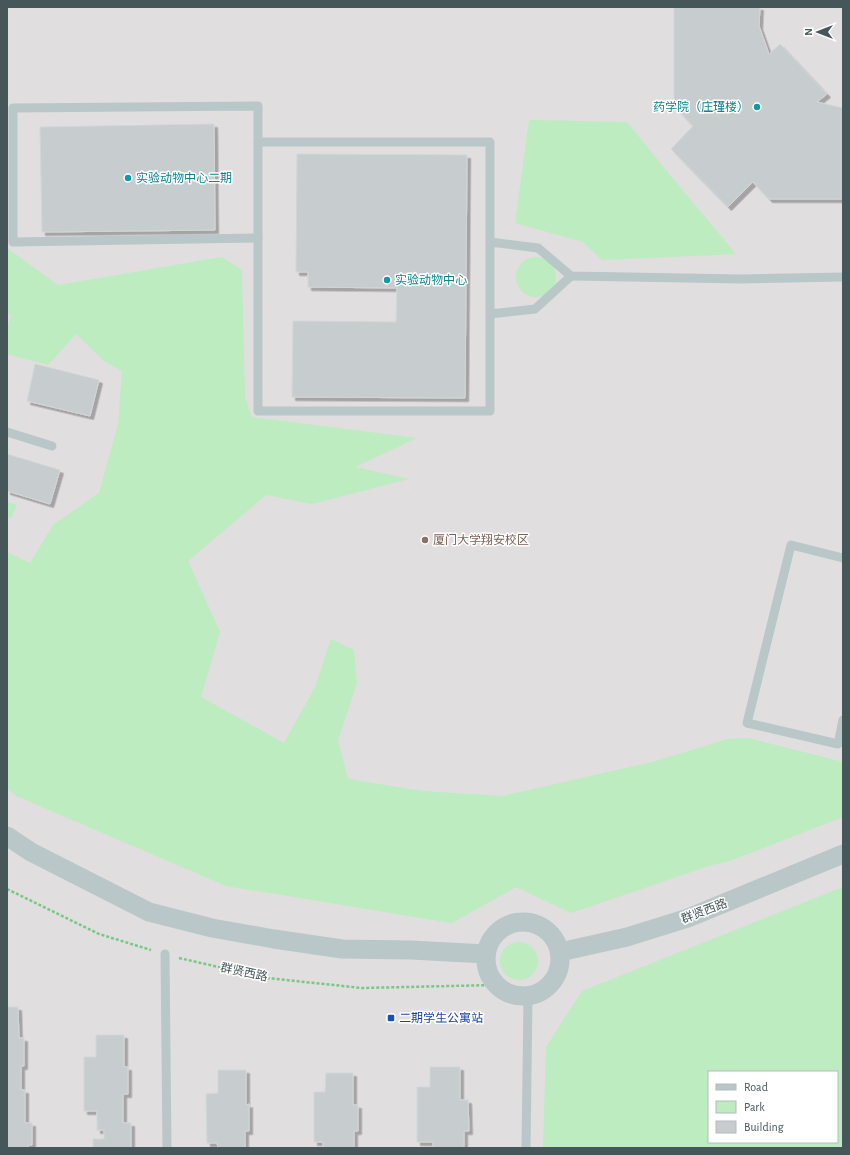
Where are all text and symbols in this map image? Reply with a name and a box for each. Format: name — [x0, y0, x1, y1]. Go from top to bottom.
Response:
north arrow — [798, 12, 838, 52]
text: N — [803, 28, 814, 36]
place label: 药学院（庄瑾楼） — [653, 100, 749, 113]
marker: 药学院（庄瑾楼） — [752, 102, 762, 112]
place label: 实验动物中心二期 — [136, 171, 232, 184]
marker: 实验动物中心二期 — [123, 173, 133, 183]
place label: 实验动物中心 — [395, 273, 467, 286]
marker: 实验动物中心 — [382, 275, 392, 285]
place label: 厦门大学翔安校区 — [433, 533, 529, 546]
marker: 厦门大学翔安校区 — [420, 535, 430, 545]
street label: 群贤西路 — [679, 896, 729, 925]
street label: 群贤西路 — [219, 960, 269, 983]
place label: 二期学生公寓站 — [399, 1011, 483, 1024]
marker: 二期学生公寓站 — [386, 1013, 396, 1023]
legend — [708, 1071, 838, 1143]
text: Road — [744, 1081, 768, 1093]
text: Park — [744, 1101, 765, 1113]
text: Building — [744, 1121, 784, 1133]

